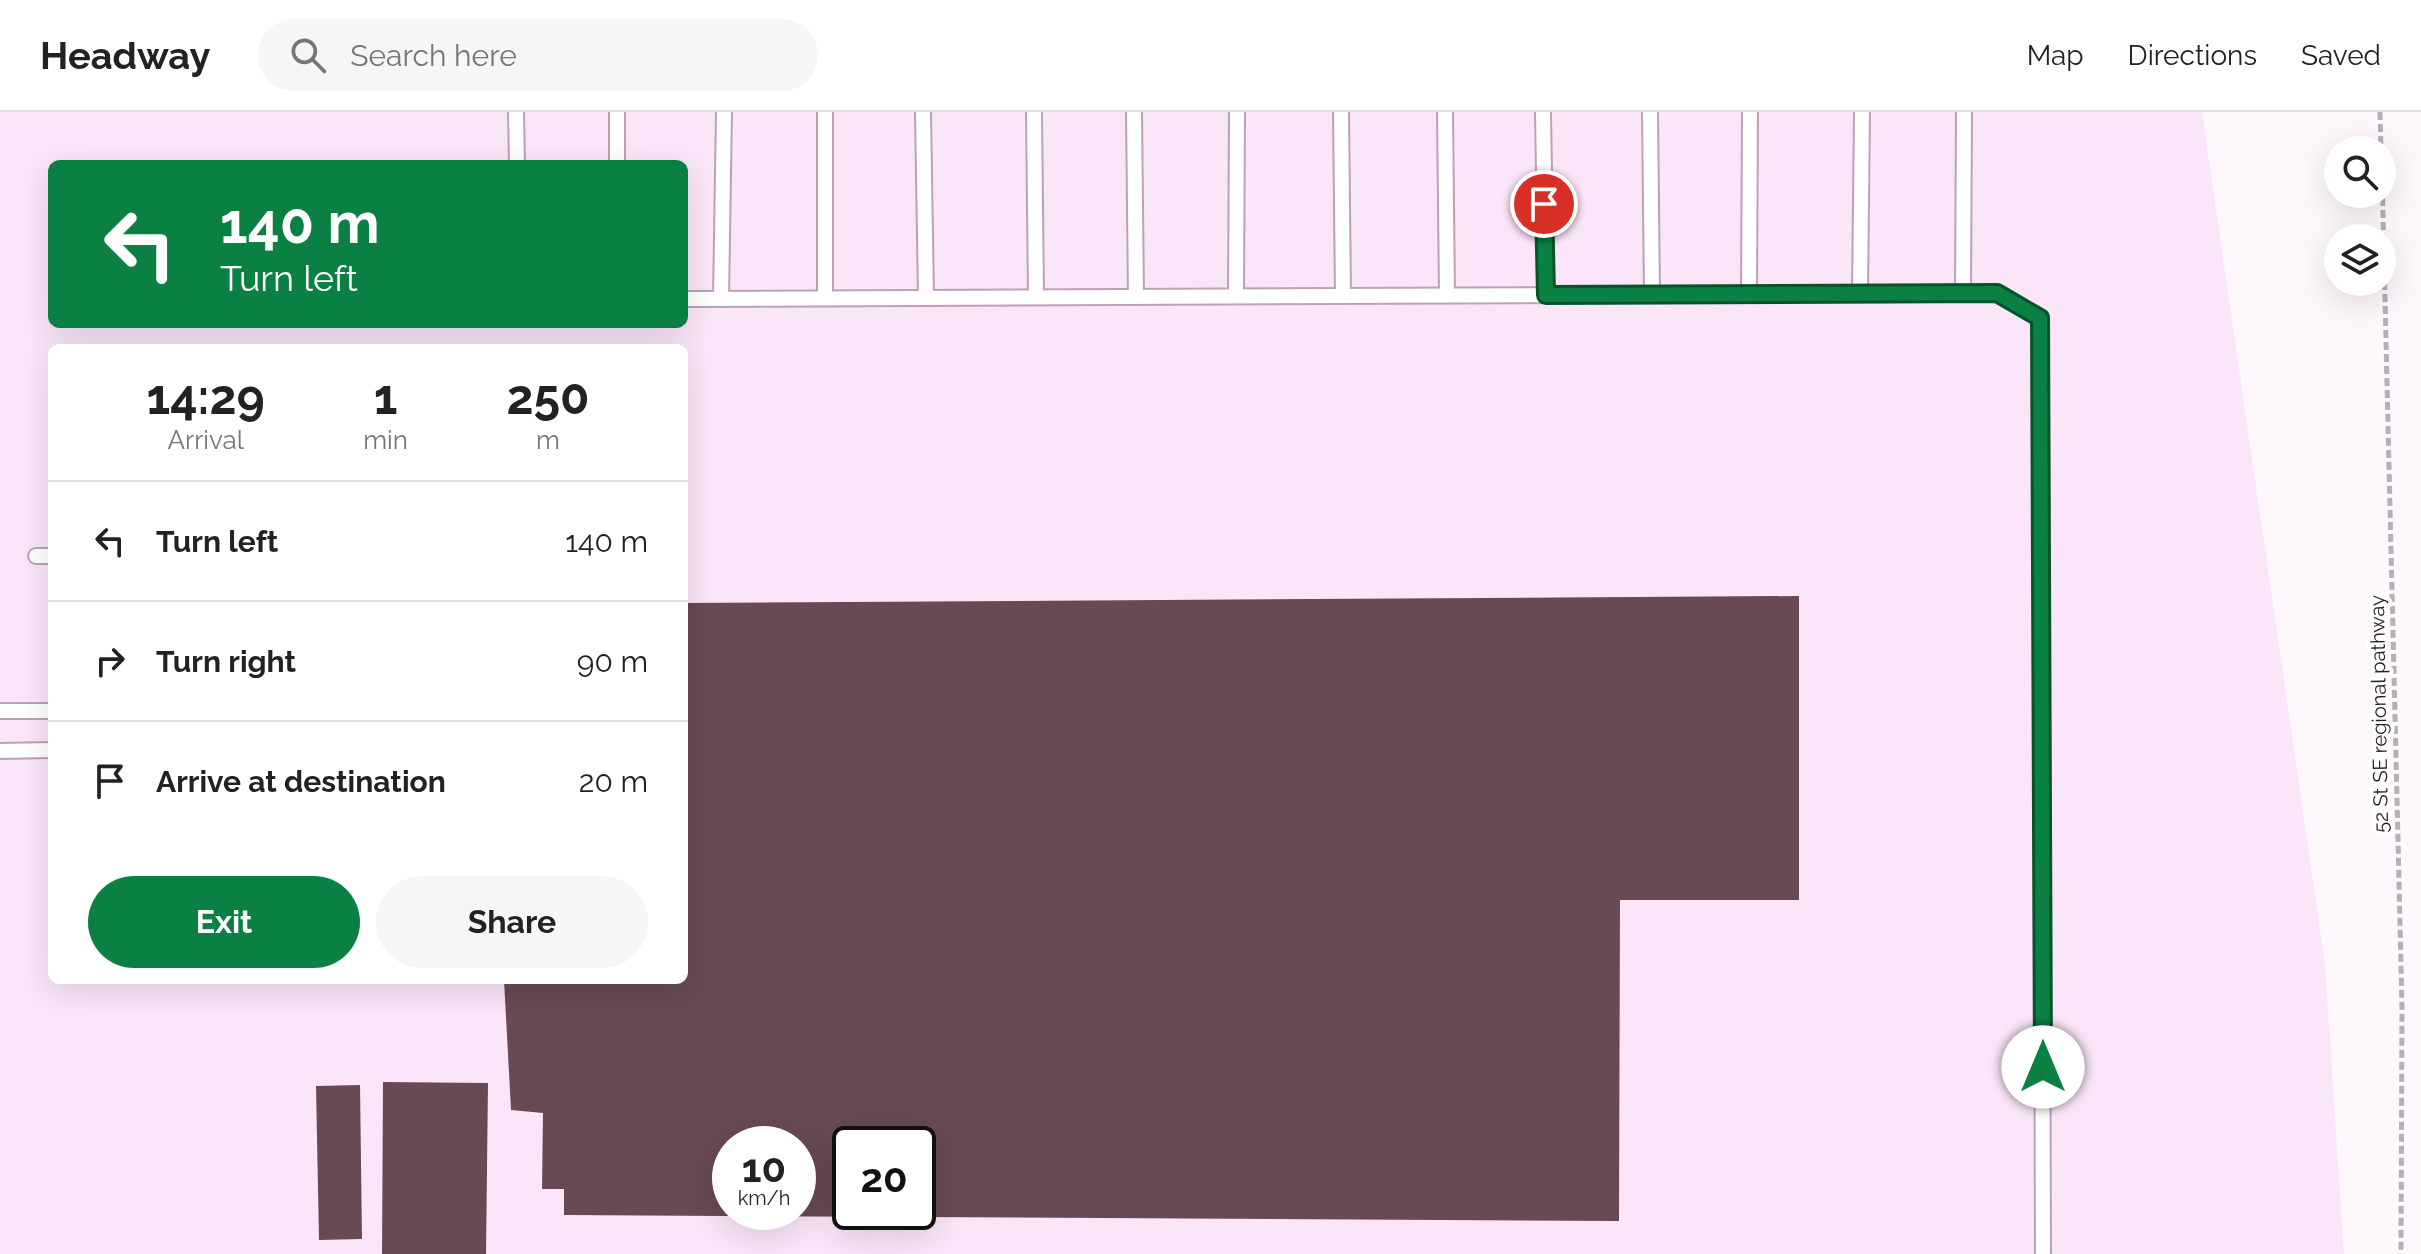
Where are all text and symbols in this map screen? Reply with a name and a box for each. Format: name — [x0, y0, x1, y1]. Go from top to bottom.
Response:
search box — [258, 19, 818, 91]
text: Headway — [40, 33, 210, 78]
icon: search — [286, 33, 330, 77]
text: Search here — [350, 38, 517, 73]
text: Map — [2027, 39, 2084, 72]
text: Directions — [2128, 39, 2257, 72]
text: Saved — [2301, 39, 2381, 72]
map controls — [2324, 136, 2396, 296]
button: search — [2324, 136, 2396, 208]
pin — [1510, 170, 1578, 238]
icon: arrive — [1522, 182, 1566, 226]
text: 140 m — [220, 190, 380, 256]
icon: left — [88, 192, 192, 296]
button: layers — [2324, 224, 2396, 296]
text: Turn left — [220, 257, 358, 299]
text: 14:29 — [146, 369, 265, 425]
text: 1 — [374, 369, 397, 425]
text: 250 — [506, 369, 590, 425]
text: Arrival — [167, 425, 244, 455]
text: min — [363, 425, 408, 455]
text: m — [536, 425, 560, 455]
icon: left — [88, 519, 132, 563]
text: Turn left — [156, 524, 278, 559]
text: 140 m — [565, 524, 648, 559]
street label: 52 St SE regional pathway — [2365, 595, 2393, 833]
icon: right — [88, 639, 132, 683]
text: Turn right — [156, 644, 296, 679]
text: 90 m — [577, 644, 648, 679]
icon: arrive — [88, 759, 132, 803]
text: Arrive at destination — [156, 764, 446, 799]
text: 20 m — [579, 764, 648, 799]
button: Exit — [88, 876, 360, 968]
button: Share — [376, 876, 648, 968]
position arrow — [2001, 1025, 2085, 1109]
speed limit sign: 20 — [832, 1126, 936, 1230]
text: 10 — [742, 1144, 786, 1191]
text: km/h — [738, 1186, 790, 1210]

